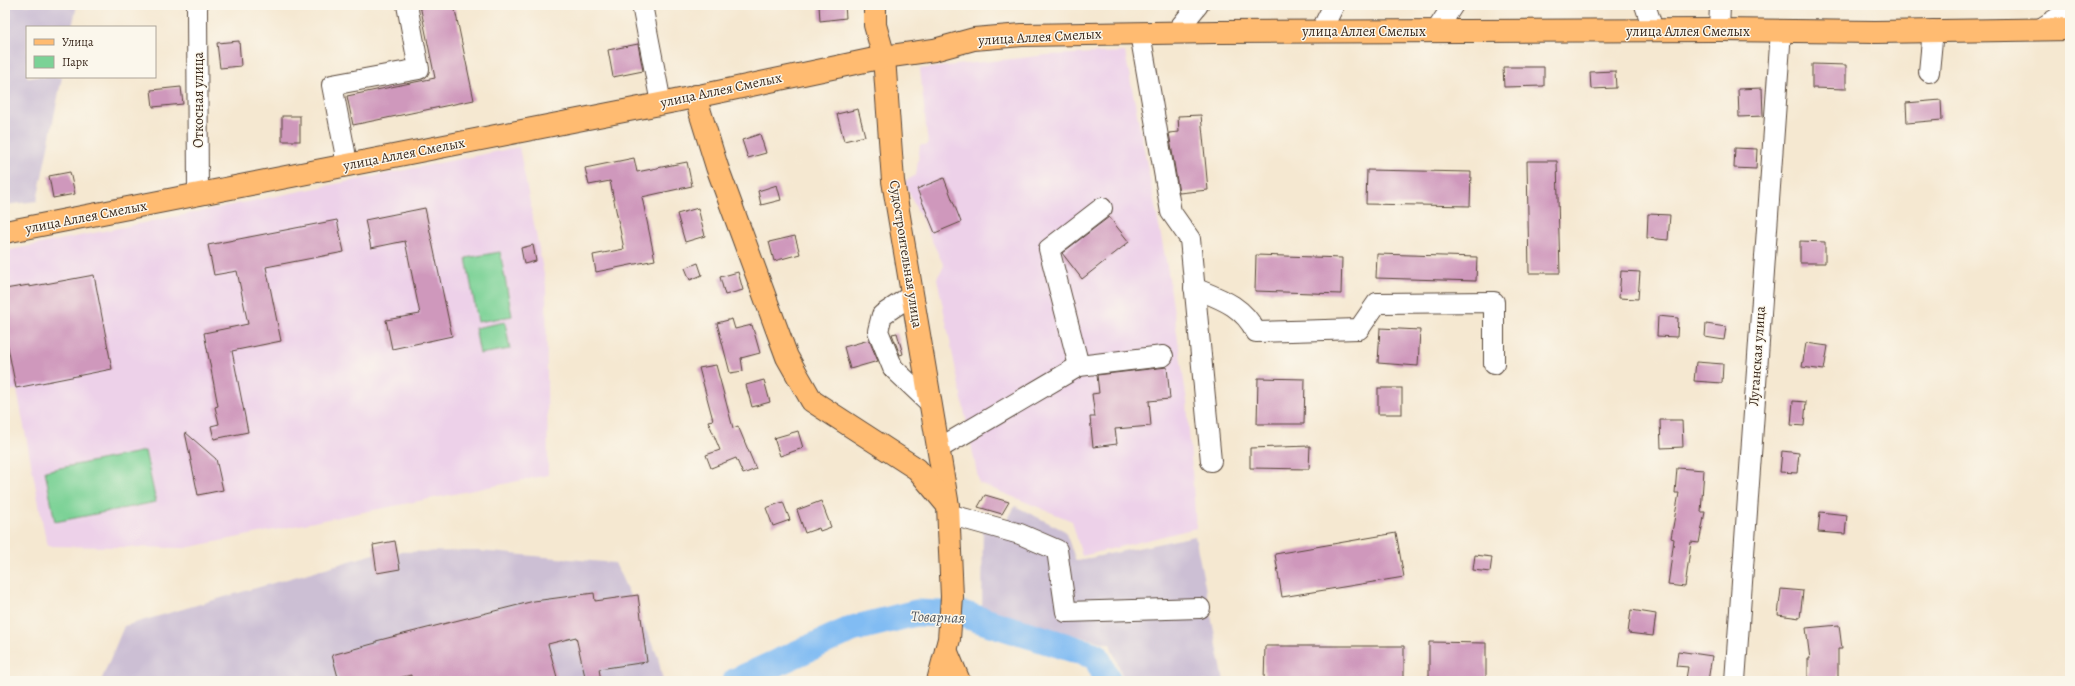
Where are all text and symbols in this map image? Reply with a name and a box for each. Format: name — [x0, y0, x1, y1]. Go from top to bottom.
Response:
street label: улица Аллея Смелых — [1301, 22, 1426, 41]
street label: улица Аллея Смелых — [1625, 22, 1750, 41]
street label: улица Аллея Смелых — [977, 24, 1102, 50]
legend — [26, 26, 156, 78]
text: Улица — [62, 34, 94, 50]
street label: Откосная улица — [189, 52, 208, 148]
text: Парк — [62, 54, 88, 70]
street label: улица Аллея Смелых — [658, 68, 784, 112]
street label: улица Аллея Смелых — [341, 133, 467, 175]
street label: Судостроительная улица — [885, 179, 927, 330]
street label: улица Аллея Смелых — [23, 196, 149, 238]
street label: Луганская улица — [1744, 305, 1770, 407]
water label: Товарная — [911, 606, 966, 628]

